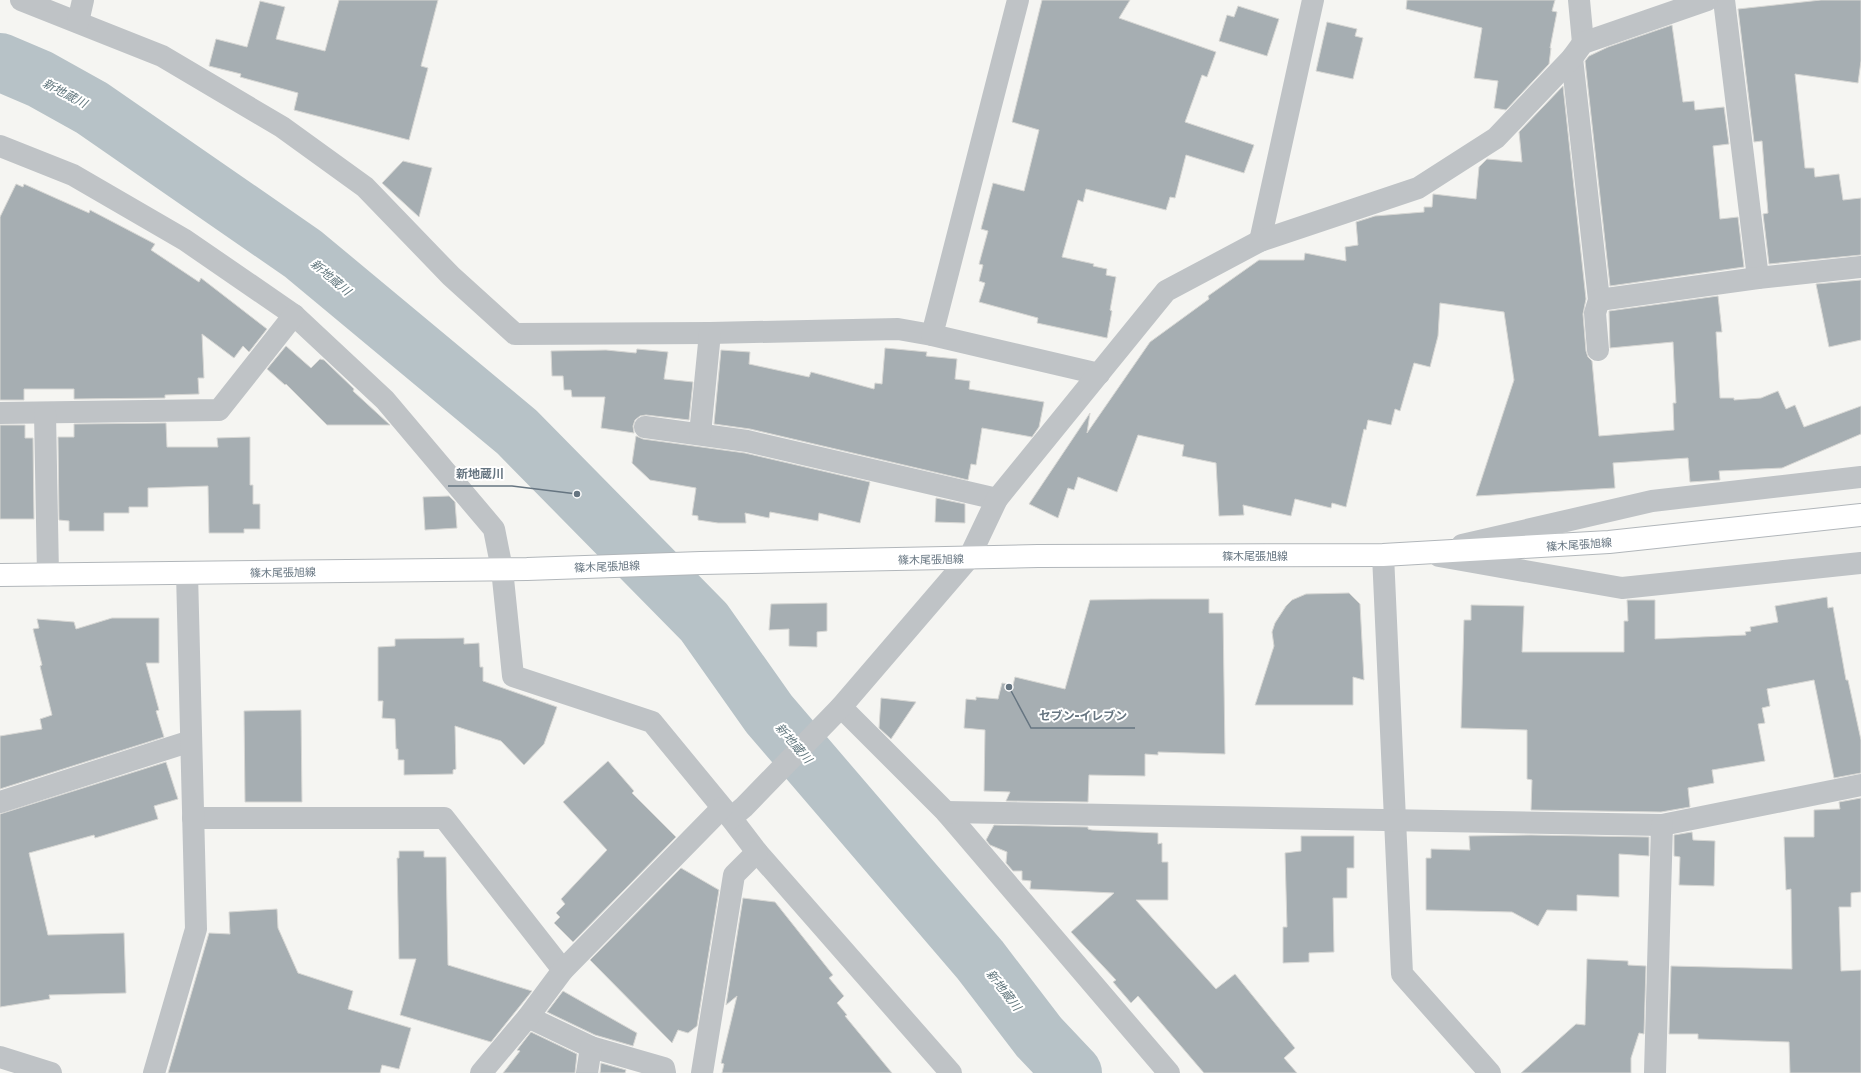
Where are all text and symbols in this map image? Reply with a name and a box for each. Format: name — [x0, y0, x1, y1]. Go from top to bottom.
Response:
water label: 新地蔵川 — [40, 75, 91, 112]
water label: 新地蔵川 — [308, 256, 356, 299]
callout: 新地蔵川 — [448, 462, 512, 486]
text: 新地蔵川 — [456, 466, 504, 481]
street label: 篠木尾張旭線 — [1546, 535, 1612, 553]
street label: 篠木尾張旭線 — [1222, 549, 1288, 562]
street label: 篠木尾張旭線 — [898, 552, 964, 566]
street label: 篠木尾張旭線 — [574, 558, 640, 574]
street label: 篠木尾張旭線 — [250, 565, 316, 579]
callout: セブン-イレブン — [1031, 704, 1135, 728]
text: セブン-イレブン — [1039, 708, 1127, 723]
water label: 新地蔵川 — [773, 720, 817, 768]
water label: 新地蔵川 — [983, 966, 1026, 1015]

